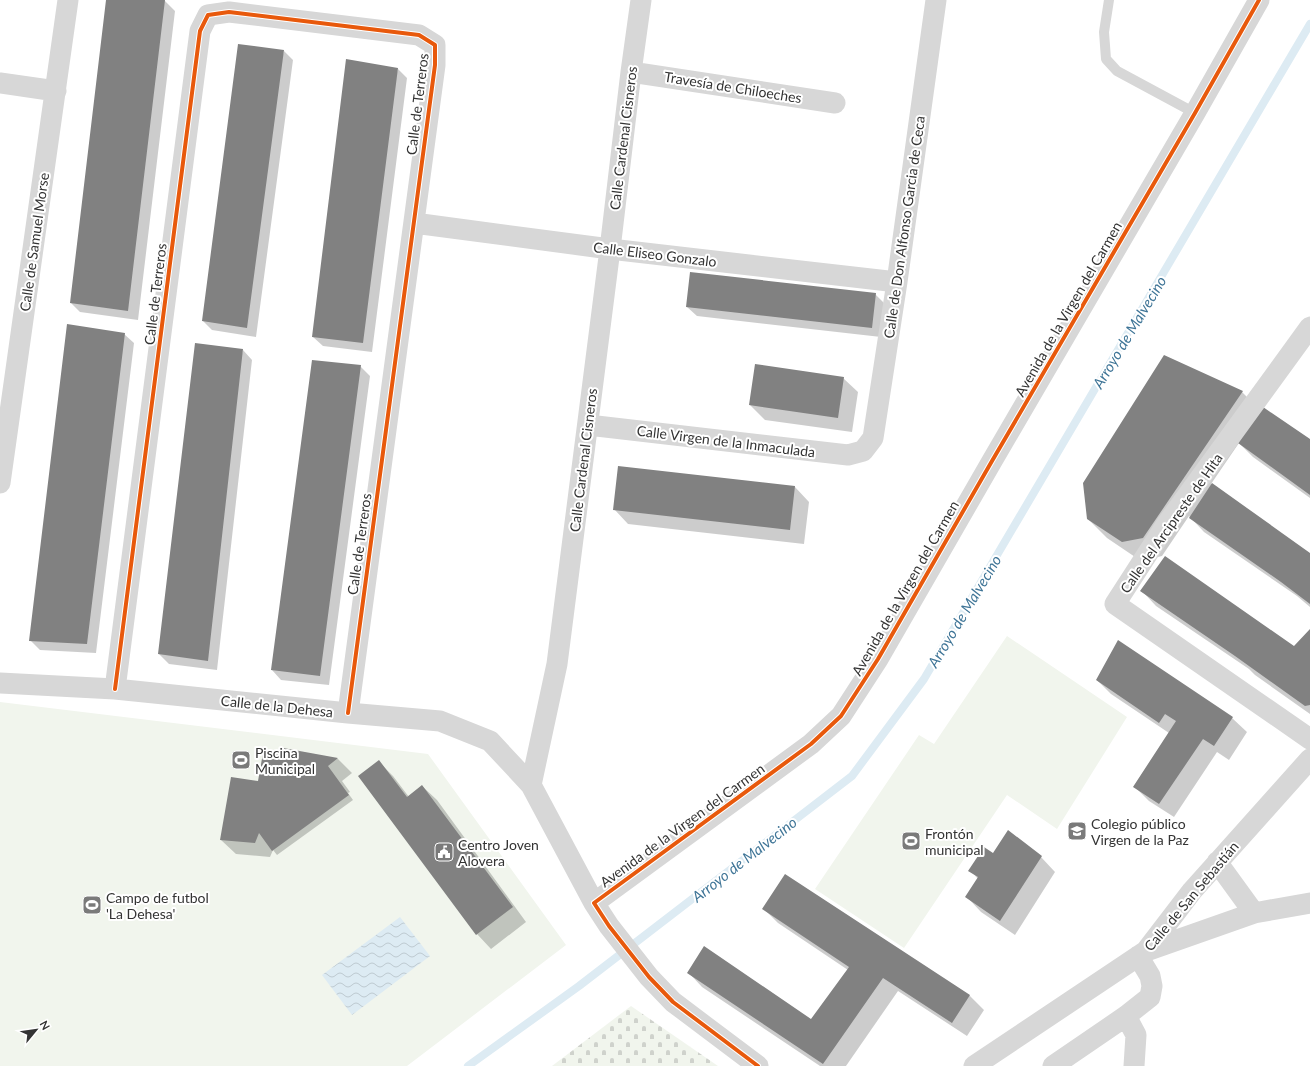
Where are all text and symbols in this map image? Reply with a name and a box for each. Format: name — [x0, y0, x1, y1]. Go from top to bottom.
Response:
street label: Calle de Terreros — [402, 52, 432, 156]
street label: Calle Cardenal Cisneros — [606, 65, 640, 211]
street label: Travesía de Chiloeches — [663, 68, 803, 106]
street label: Calle de Don Alfonso Garcia de Ceca — [880, 115, 928, 339]
street label: Calle de Samuel Morse — [16, 171, 52, 313]
street label: Avenida de la Virgen del Carmen — [1011, 219, 1125, 399]
street label: Calle Eliseo Gonzalo — [592, 238, 718, 270]
street label: Calle de Terreros — [140, 242, 170, 346]
water label: Arroyo de Malvecino — [1088, 272, 1170, 392]
street label: Calle Cardenal Cisneros — [566, 387, 600, 533]
street label: Calle Virgen de la Inmaculada — [636, 422, 816, 460]
street label: Calle del Arcipreste de Hita — [1116, 450, 1226, 596]
street label: Calle de Terreros — [343, 492, 375, 596]
street label: Avenida de la Virgen del Carmen — [848, 498, 962, 678]
water label: Arroyo de Malvecino — [923, 551, 1005, 671]
street label: Calle de la Dehesa — [220, 692, 334, 720]
place label: Piscina Municipal — [255, 744, 315, 777]
sports icon: Piscina Municipal — [230, 749, 252, 771]
street label: Avenida de la Virgen del Carmen — [596, 760, 768, 890]
water label: Arroyo de Malvecino — [687, 812, 800, 906]
place label: Colegio público Virgen de la Paz — [1091, 815, 1189, 848]
school or university icon: Colegio público Virgen de la Paz — [1066, 820, 1088, 842]
place label: Frontón municipal — [925, 825, 984, 858]
sports icon: Frontón municipal — [900, 830, 922, 852]
place label: Centro Joven Alovera — [458, 836, 539, 869]
street label: Calle de San Sebastián — [1140, 838, 1242, 954]
public building icon: Centro Joven Alovera — [433, 841, 455, 863]
place label: Campo de futbol 'La Dehesa' — [106, 889, 209, 922]
sports icon: Campo de futbol 'La Dehesa' — [81, 894, 103, 916]
north arrow — [16, 1010, 56, 1050]
text: N — [37, 1018, 53, 1032]

